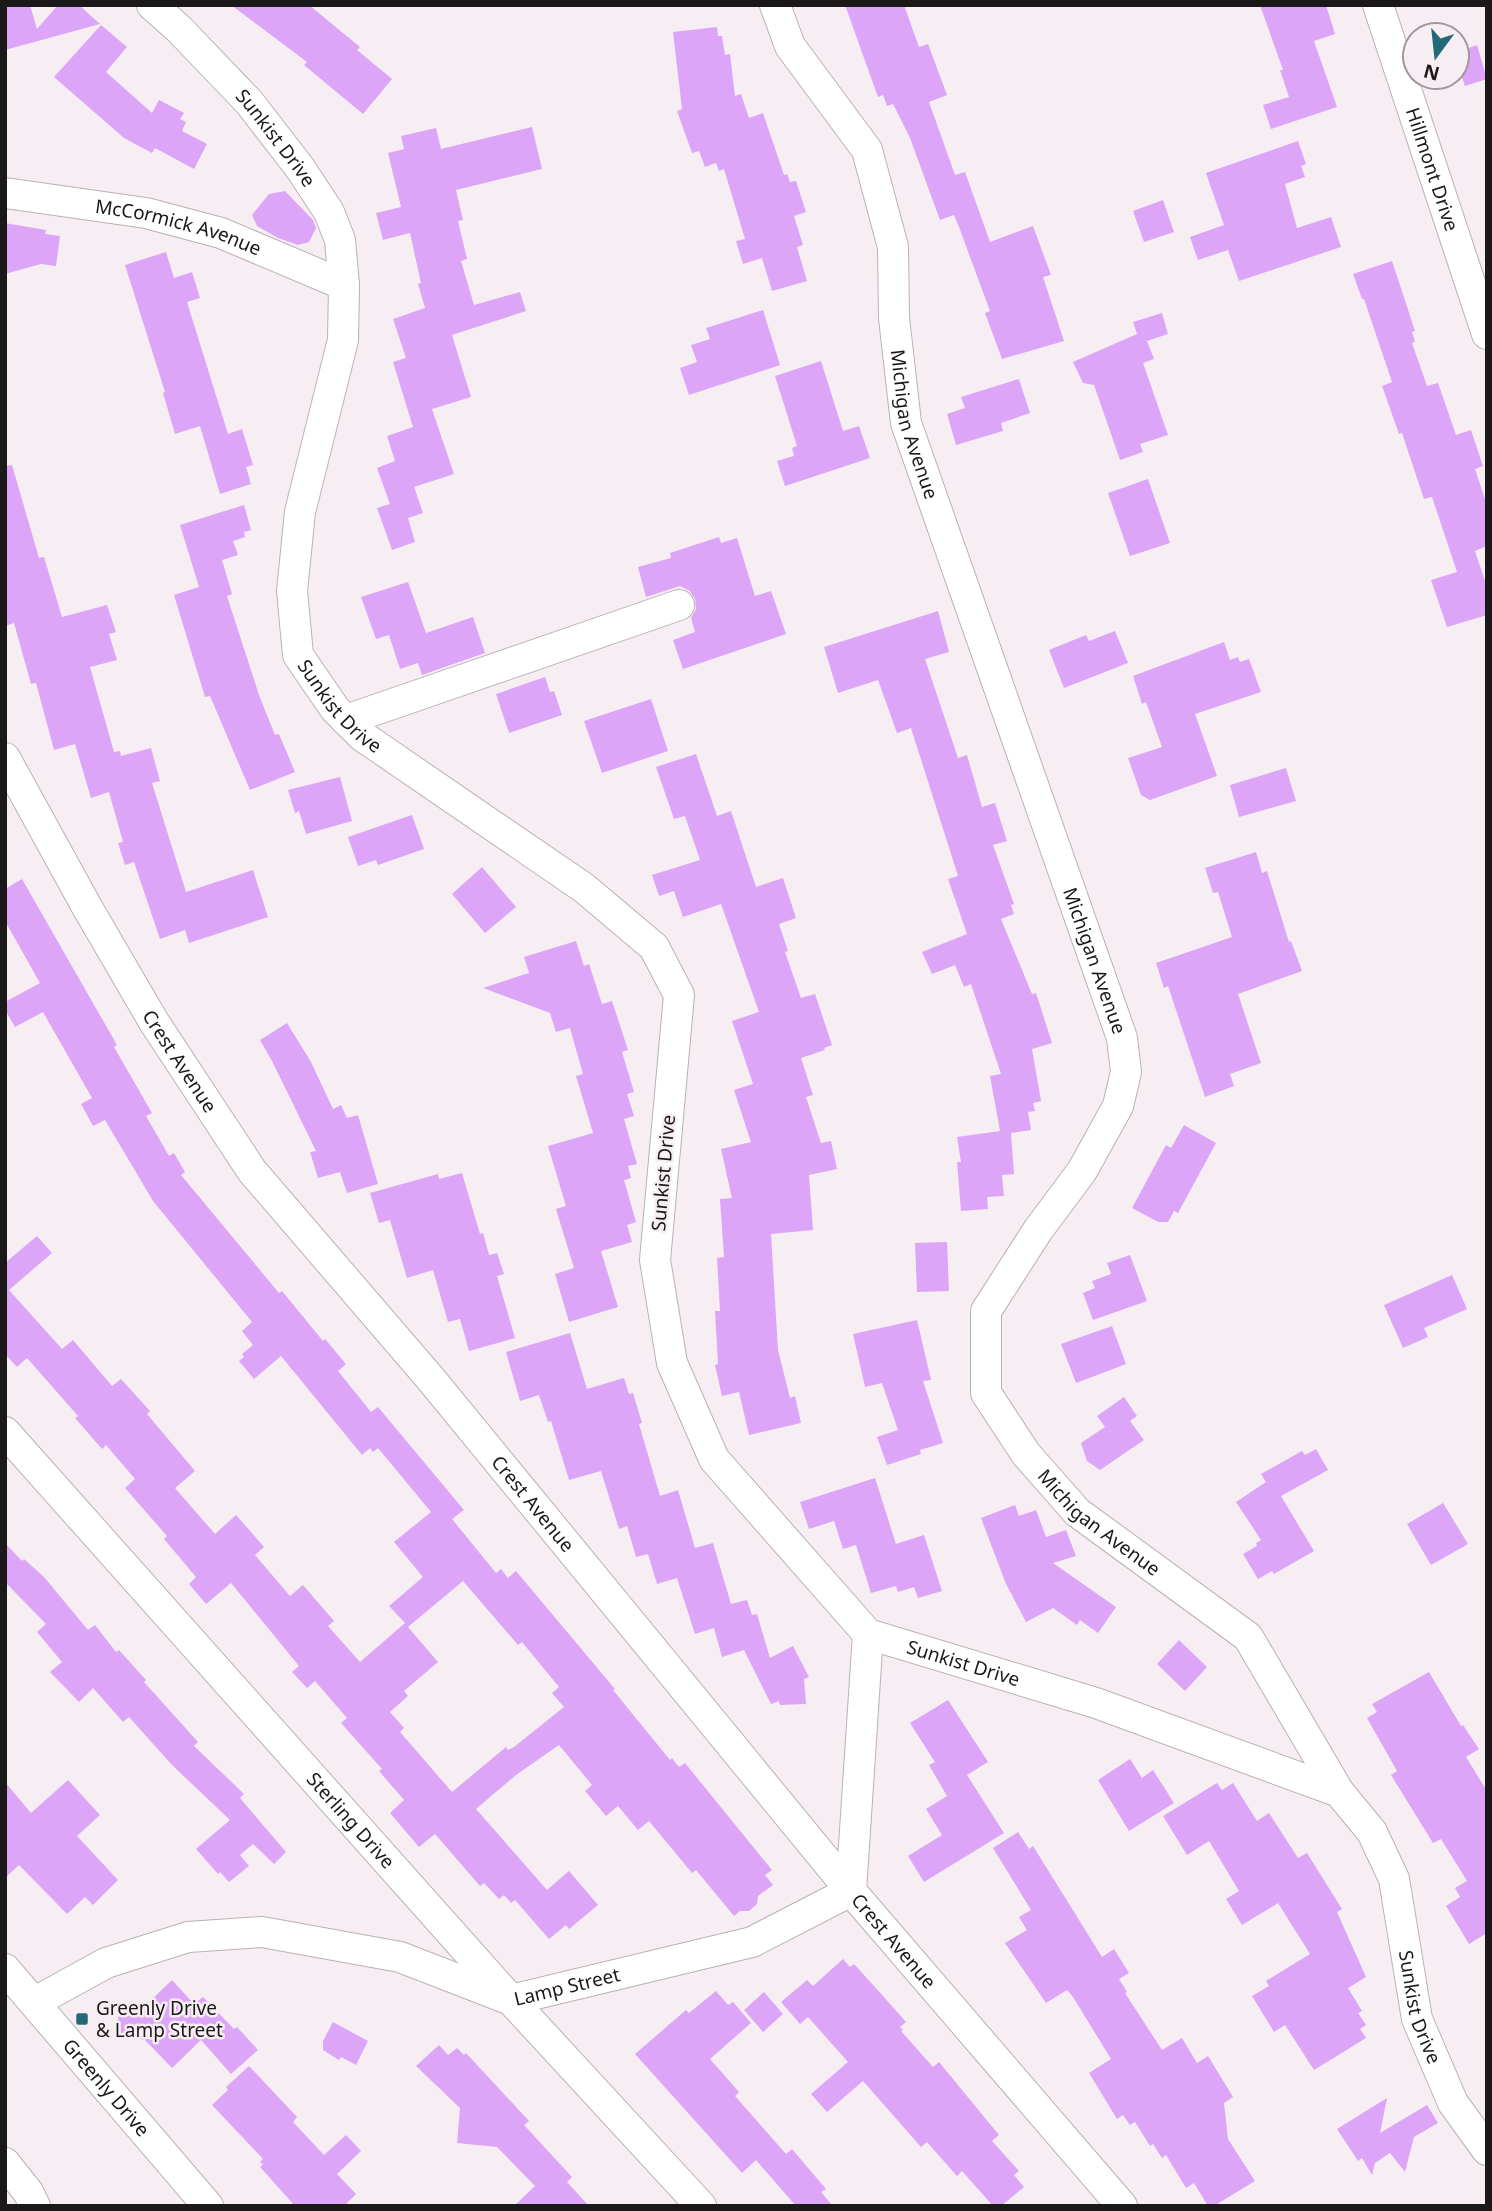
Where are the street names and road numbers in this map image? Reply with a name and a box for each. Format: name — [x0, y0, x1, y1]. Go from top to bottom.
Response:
street label: Sunkist Drive — [230, 83, 322, 192]
street label: Hillmont Drive — [1400, 104, 1465, 234]
street label: McCormick Avenue — [94, 193, 265, 262]
street label: Michigan Avenue — [885, 348, 945, 502]
street label: Sunkist Drive — [292, 654, 387, 759]
street label: Michigan Avenue — [1057, 884, 1133, 1037]
street label: Crest Avenue — [137, 1005, 223, 1118]
street label: Sunkist Drive — [645, 1114, 681, 1232]
street label: Crest Avenue — [486, 1450, 581, 1557]
street label: Michigan Avenue — [1032, 1463, 1166, 1582]
street label: Sunkist Drive — [904, 1633, 1023, 1692]
street label: Sterling Drive — [301, 1766, 401, 1874]
street label: Crest Avenue — [846, 1888, 942, 1994]
street label: Sunkist Drive — [1393, 1948, 1448, 2068]
street label: Lamp Street — [511, 1961, 623, 2012]
street label: Greenly Drive — [57, 2033, 156, 2142]

